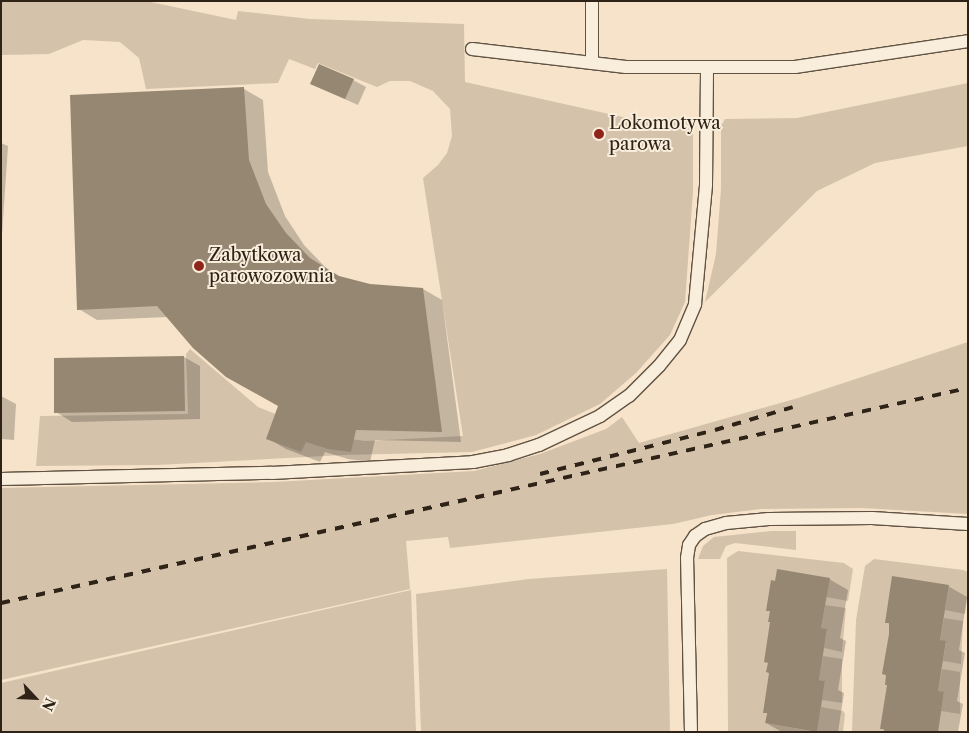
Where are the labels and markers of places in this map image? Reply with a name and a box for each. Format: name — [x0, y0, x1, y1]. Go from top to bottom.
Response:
place label: Lokomotywa parowa — [609, 113, 721, 156]
marker: Lokomotywa parowa — [593, 128, 605, 140]
place label: Zabytkowa parowozownia — [209, 245, 334, 288]
marker: Zabytkowa parowozownia — [193, 260, 205, 272]

